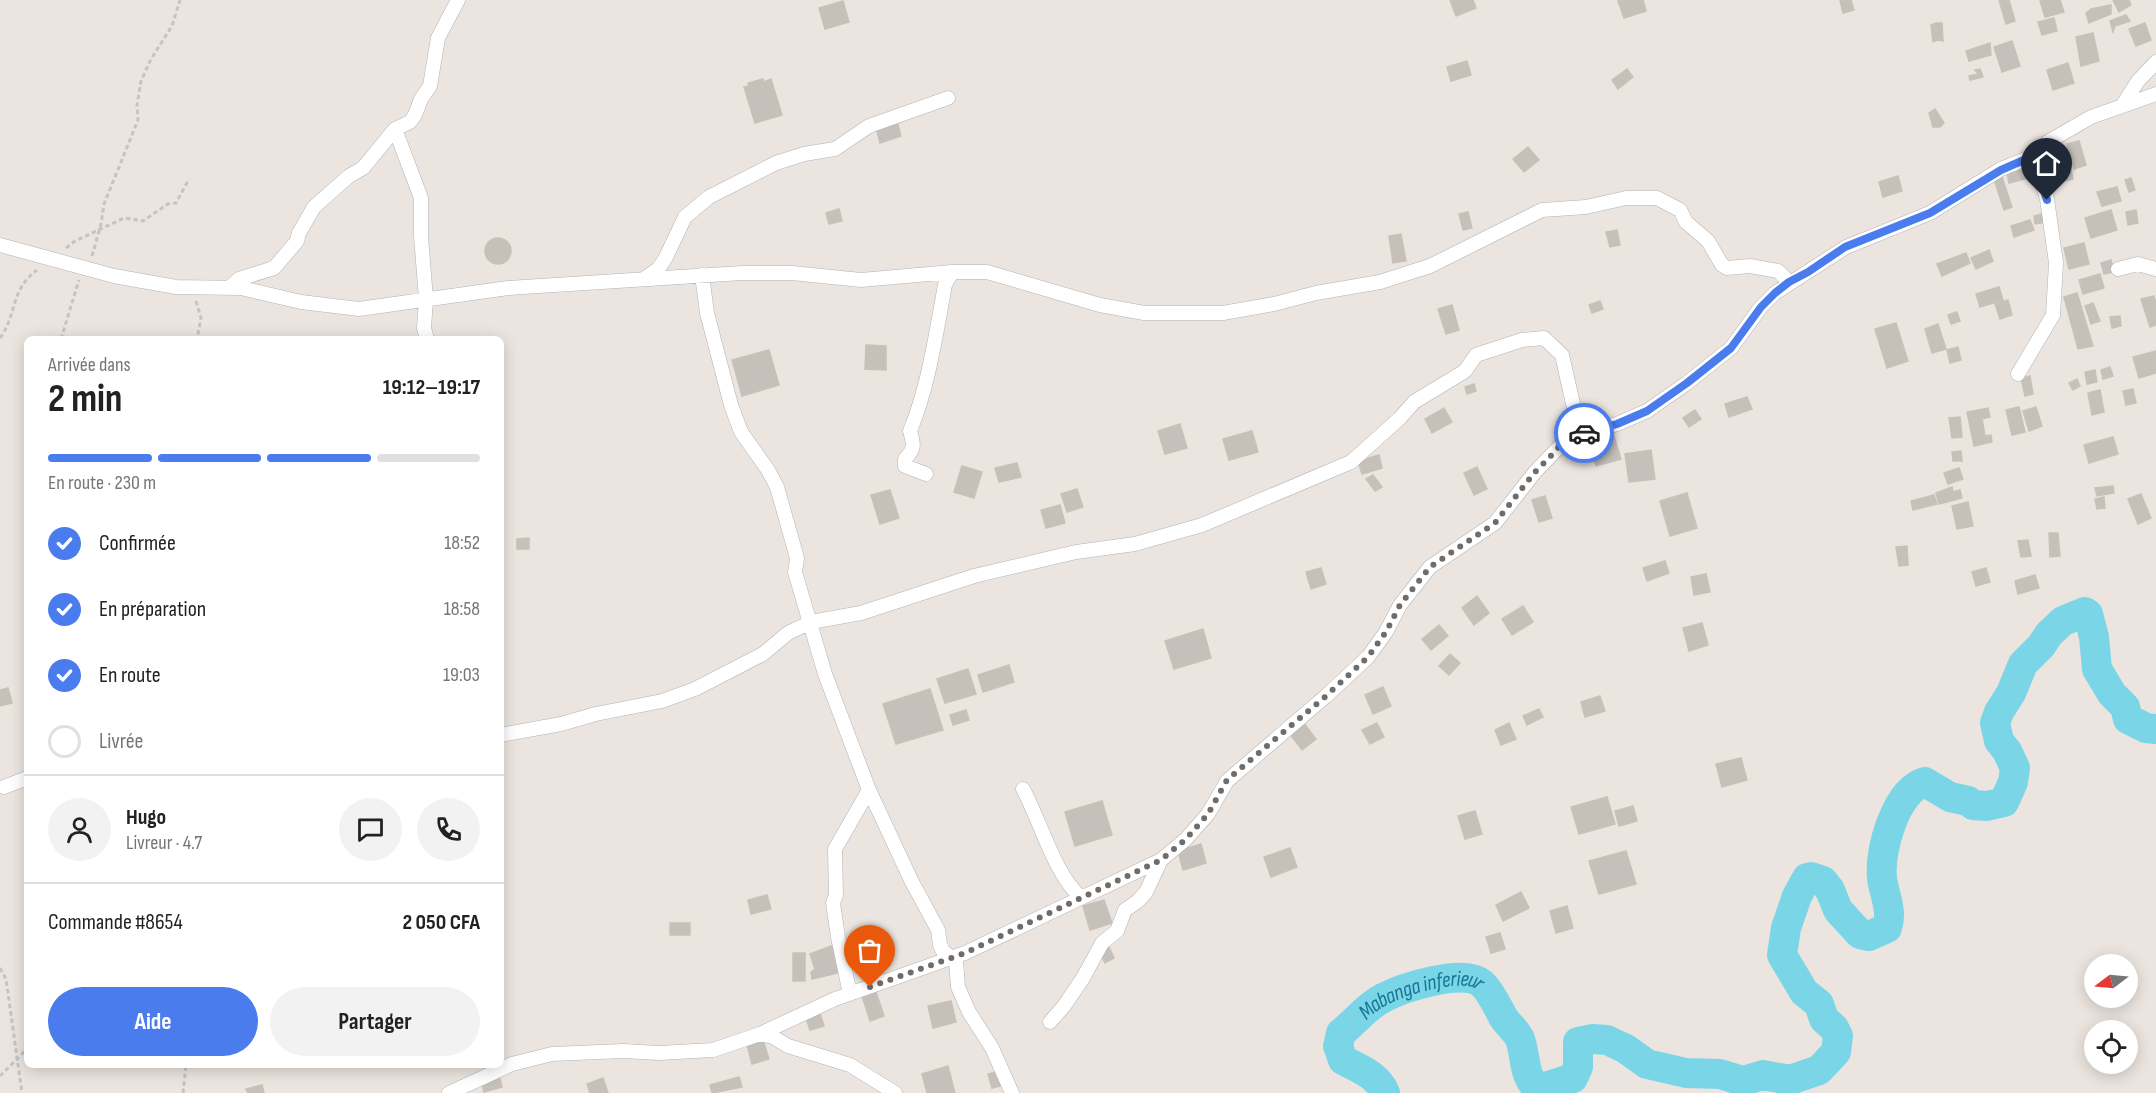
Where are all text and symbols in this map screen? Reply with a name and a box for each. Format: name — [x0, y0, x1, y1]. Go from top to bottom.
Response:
pin — [2021, 138, 2072, 200]
icon: home — [2030, 147, 2063, 180]
text: Arrivée dans — [48, 353, 131, 377]
text: 19:12–19:17 — [383, 374, 480, 401]
text: 2 min — [48, 376, 122, 423]
courier — [1554, 403, 1614, 463]
icon: car — [1568, 417, 1601, 450]
text: En route · 230 m — [48, 471, 156, 495]
icon: check — [48, 527, 81, 560]
text: Confirmée — [99, 530, 176, 557]
text: 18:52 — [444, 531, 480, 555]
icon: check — [48, 593, 81, 626]
text: En préparation — [99, 596, 206, 623]
text: 18:58 — [444, 597, 480, 621]
icon: check — [48, 659, 81, 692]
text: En route — [99, 662, 161, 689]
text: 19:03 — [443, 663, 480, 687]
text: Livrée — [99, 728, 143, 755]
button: person — [48, 798, 111, 861]
button: chat — [339, 798, 402, 861]
button: phone — [417, 798, 480, 861]
text: Hugo — [126, 804, 166, 831]
text: Livreur · 4.7 — [126, 831, 202, 855]
text: Commande #8654 — [48, 909, 183, 936]
text: 2 050 CFA — [403, 909, 480, 936]
pin — [844, 925, 895, 987]
icon: bag — [853, 934, 886, 967]
north arrow — [2084, 954, 2138, 1008]
map controls — [2084, 954, 2138, 1074]
water label: Mabanga inferieur — [1353, 965, 1490, 1026]
button: Aide — [48, 987, 258, 1056]
button: Partager — [270, 987, 480, 1056]
button: locate — [2084, 1020, 2138, 1074]

